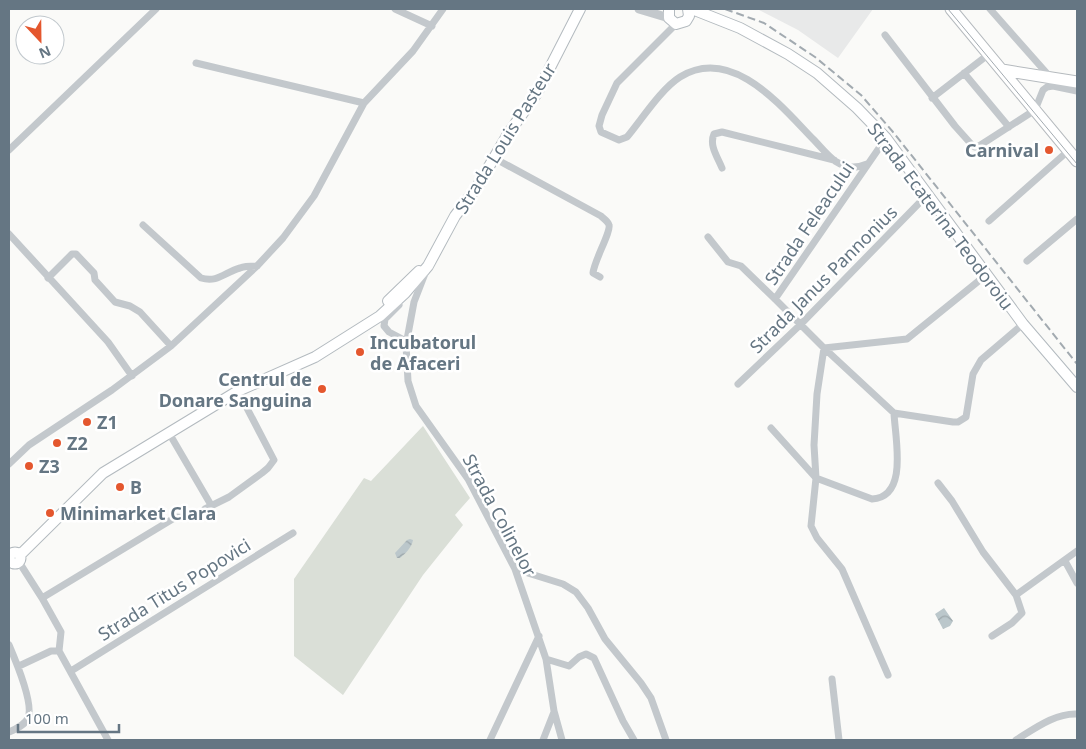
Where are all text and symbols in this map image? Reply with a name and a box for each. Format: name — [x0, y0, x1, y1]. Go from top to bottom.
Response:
north arrow — [15, 15, 65, 65]
text: N — [36, 42, 54, 63]
street label: Strada Louis Pasteur — [449, 58, 561, 218]
street label: Strada Ecaterina Teodoroiu — [863, 118, 1019, 314]
place label: Carnival — [965, 138, 1039, 162]
marker: Carnival — [1043, 144, 1055, 156]
street label: Strada Feleacului — [759, 157, 859, 289]
street label: Strada Janus Pannonius — [744, 200, 902, 358]
place label: Incubatorul de Afaceri — [370, 330, 476, 375]
marker: Incubatorul de Afaceri — [354, 346, 366, 358]
place label: Centrul de Donare Sanguina — [159, 367, 312, 412]
marker: Centrul de Donare Sanguina — [316, 383, 328, 395]
place label: Z1 — [97, 410, 118, 434]
marker: Z1 — [81, 416, 93, 428]
place label: Z2 — [67, 431, 88, 455]
marker: Z2 — [51, 437, 63, 449]
street label: Strada Colinelor — [458, 450, 543, 581]
place label: Z3 — [39, 454, 60, 478]
marker: Z3 — [23, 460, 35, 472]
place label: B — [130, 475, 142, 499]
marker: B — [114, 481, 126, 493]
place label: Minimarket Clara — [60, 501, 216, 525]
marker: Minimarket Clara — [44, 507, 56, 519]
street label: Strada Titus Popovici — [93, 532, 255, 646]
scale bar — [18, 702, 119, 734]
text: 100 m — [25, 708, 69, 728]

